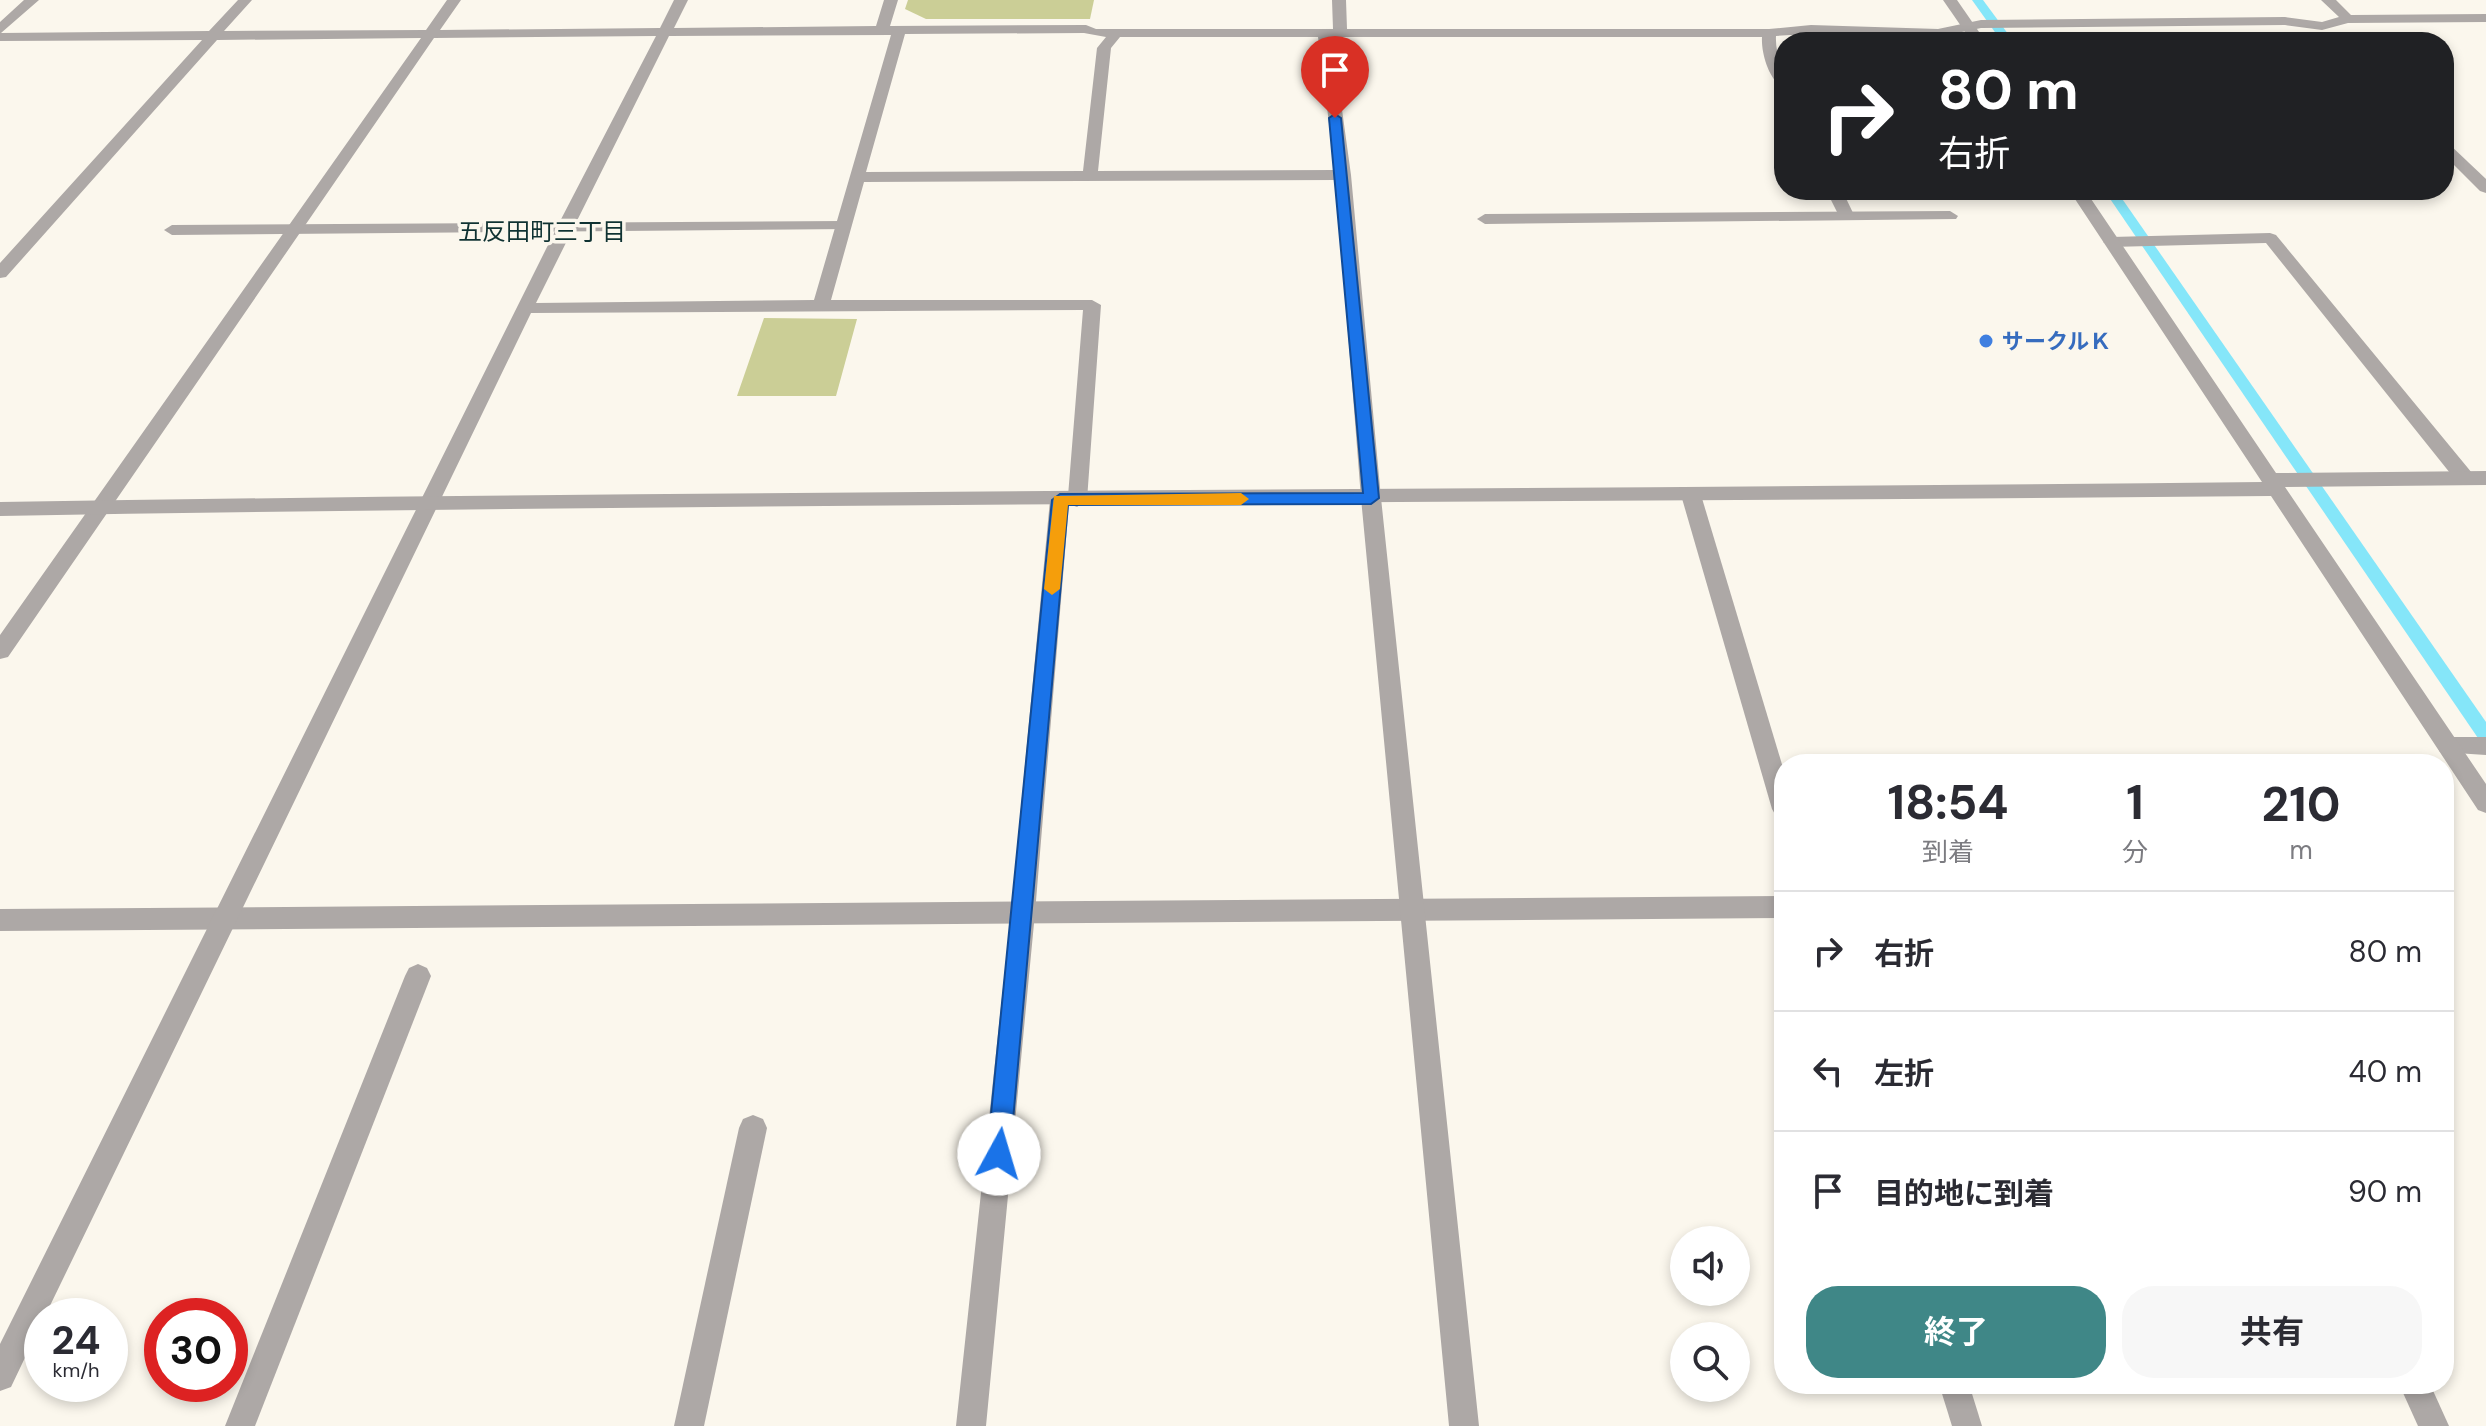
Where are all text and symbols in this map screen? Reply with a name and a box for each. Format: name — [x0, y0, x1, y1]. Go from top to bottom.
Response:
pin — [1301, 36, 1369, 118]
icon: arrive — [1313, 48, 1357, 92]
text: 80 m — [1938, 53, 2079, 126]
icon: right — [1806, 64, 1910, 168]
text: 右折 — [1938, 130, 2010, 177]
district label: 五反田町三丁目 — [458, 216, 626, 247]
place label: サークルＫ — [2002, 327, 2111, 356]
marker: サークルＫ — [1977, 332, 1995, 350]
text: 18:54 — [1887, 771, 2009, 834]
text: 1 — [2126, 771, 2144, 834]
text: 210 — [2262, 773, 2341, 836]
text: m — [2289, 833, 2313, 867]
text: 到着 — [1922, 835, 1974, 869]
text: 分 — [2122, 835, 2148, 869]
icon: right — [1806, 929, 1850, 973]
text: 80 m — [2349, 932, 2422, 971]
text: 右折 — [1874, 934, 1934, 973]
icon: left — [1806, 1049, 1850, 1093]
text: 40 m — [2349, 1052, 2422, 1091]
text: 左折 — [1874, 1054, 1934, 1093]
position arrow — [957, 1112, 1041, 1196]
icon: arrive — [1806, 1169, 1850, 1213]
text: 90 m — [2348, 1172, 2422, 1211]
text: 目的地に到着 — [1874, 1174, 2054, 1213]
map controls — [1670, 1226, 1750, 1402]
button: sound — [1670, 1226, 1750, 1306]
button: 終了 — [1806, 1286, 2106, 1378]
button: 共有 — [2122, 1286, 2422, 1378]
speed limit sign: 30 — [144, 1298, 248, 1402]
text: 24 — [52, 1314, 100, 1366]
button: search — [1670, 1322, 1750, 1402]
text: km/h — [52, 1357, 100, 1383]

